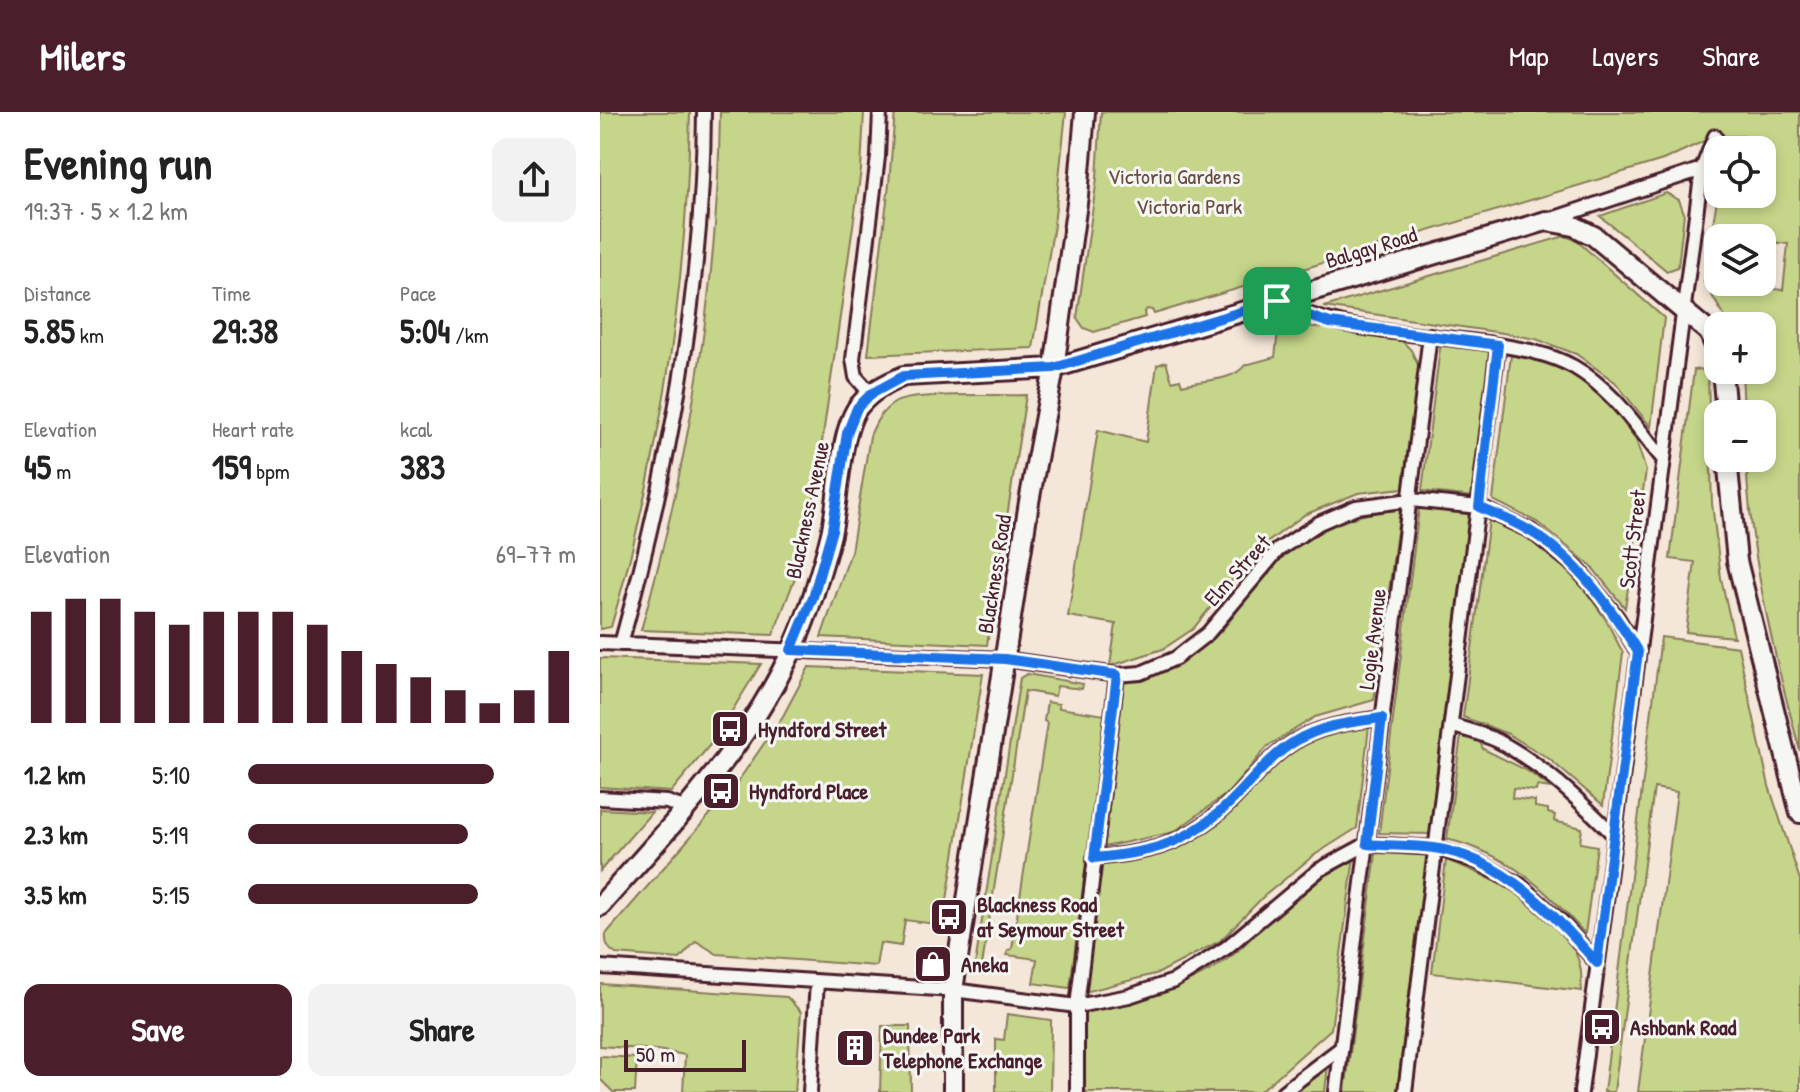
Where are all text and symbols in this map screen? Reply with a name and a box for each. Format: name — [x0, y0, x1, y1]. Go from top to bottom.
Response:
text: Milers — [40, 30, 126, 82]
text: Map — [1509, 37, 1549, 75]
text: Layers — [1593, 37, 1658, 75]
text: Share — [1702, 37, 1760, 75]
text: Evening run — [24, 133, 212, 193]
map controls — [1704, 136, 1776, 472]
button: locate — [1704, 136, 1776, 208]
button: share — [492, 138, 576, 222]
park label: Victoria Gardens — [1108, 161, 1240, 191]
park label: Victoria Park — [1136, 191, 1242, 221]
text: 19:37 · 5 × 1.2 km — [24, 193, 188, 228]
street label: Balgay Road — [1321, 219, 1421, 275]
button: layers — [1704, 224, 1776, 296]
pin — [1243, 267, 1311, 335]
text: Distance — [24, 278, 91, 308]
text: Time — [212, 278, 251, 308]
text: Pace — [400, 278, 437, 308]
icon: arrive — [1255, 279, 1299, 323]
text: 5.85 — [24, 308, 75, 354]
text: 29:38 — [212, 308, 278, 354]
text: 5:04 — [400, 308, 450, 354]
button: + — [1704, 312, 1776, 384]
text: km — [75, 320, 104, 350]
text: /km — [450, 320, 489, 350]
button: − — [1704, 400, 1776, 472]
text: Elevation — [24, 414, 97, 444]
text: Heart rate — [212, 414, 294, 444]
text: kcal — [400, 414, 432, 444]
street label: Blackness Avenue — [778, 438, 836, 581]
text: 45 — [24, 444, 51, 490]
text: 159 — [212, 444, 251, 490]
text: 383 — [400, 444, 445, 490]
text: m — [51, 456, 71, 486]
text: bpm — [251, 456, 290, 486]
street label: Scott Street — [1611, 488, 1653, 590]
street label: Blackness Road — [970, 512, 1018, 636]
street label: Elm Street — [1197, 527, 1277, 612]
text: Elevation — [24, 536, 110, 571]
text: 69–77 m — [496, 536, 576, 571]
street label: Logie Avenue — [1351, 587, 1393, 691]
bus stop icon: Hyndford Street — [709, 708, 751, 750]
place label: Hyndford Street — [758, 714, 888, 745]
text: 1.2 km — [24, 757, 86, 792]
text: 5:10 — [152, 757, 190, 792]
bus stop icon: Hyndford Place — [700, 770, 742, 812]
place label: Hyndford Place — [749, 776, 869, 807]
text: 2.3 km — [24, 817, 88, 852]
text: 5:19 — [152, 817, 188, 852]
text: 3.5 km — [24, 877, 87, 912]
text: 5:15 — [152, 877, 189, 912]
place label: Blackness Road at Seymour Street — [977, 889, 1125, 945]
bus stop icon: Blackness Road at Seymour Street — [928, 896, 970, 938]
shop icon: Aneka — [912, 943, 954, 985]
place label: Aneka — [961, 949, 1009, 979]
button: Save — [24, 984, 292, 1076]
button: Share — [308, 984, 576, 1076]
bus stop icon: Ashbank Road — [1581, 1006, 1623, 1048]
place label: Ashbank Road — [1630, 1012, 1737, 1042]
place label: Dundee Park Telephone Exchange — [882, 1020, 1043, 1076]
building icon: Dundee Park Telephone Exchange — [834, 1027, 876, 1069]
scale bar — [624, 1036, 746, 1072]
text: 50 m — [636, 1039, 675, 1069]

